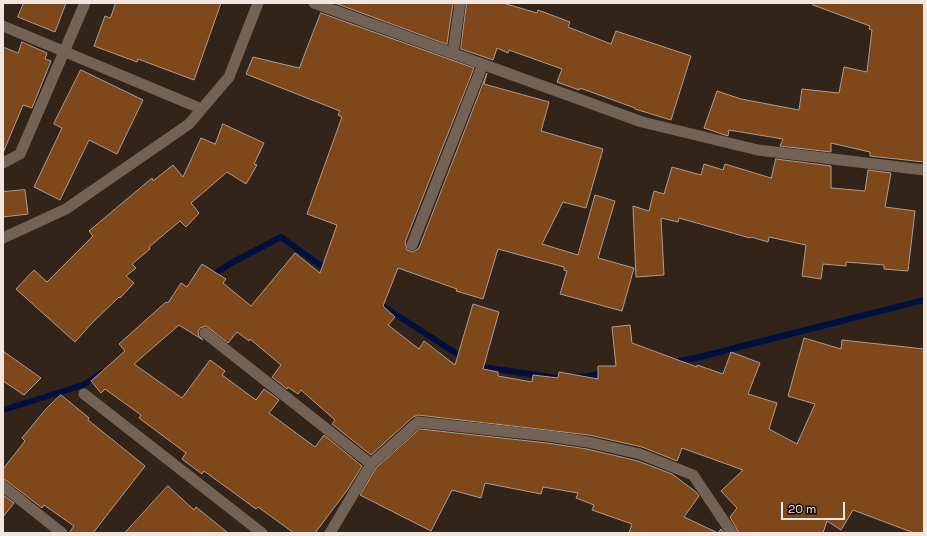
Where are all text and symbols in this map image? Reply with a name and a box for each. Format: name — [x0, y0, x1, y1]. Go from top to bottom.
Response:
scale bar — [783, 494, 847, 520]
text: 20 m — [788, 501, 816, 517]

